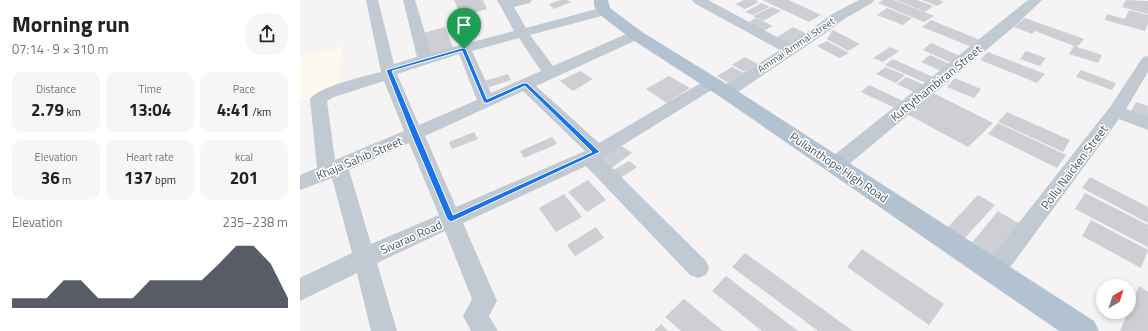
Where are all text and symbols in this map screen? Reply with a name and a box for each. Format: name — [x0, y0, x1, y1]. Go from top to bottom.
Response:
text: Morning run — [12, 7, 130, 41]
pin — [447, 8, 481, 49]
button: share — [246, 13, 288, 55]
street label: Ammai Ammal Street — [754, 13, 838, 76]
icon: arrive — [453, 14, 475, 36]
text: 07:14 · 9 × 310 m — [12, 39, 108, 59]
street label: Kuttythambiran Street — [886, 40, 987, 126]
text: Distance — [36, 81, 76, 97]
text: Time — [139, 81, 161, 97]
text: Pace — [233, 81, 255, 97]
text: 2.79 — [31, 97, 64, 123]
text: 13:04 — [129, 97, 171, 123]
text: 4:41 — [217, 97, 250, 123]
text: km — [64, 104, 81, 120]
text: /km — [250, 104, 271, 120]
street label: Pollu Naicken Street — [1036, 120, 1113, 213]
street label: Pulianthope High Road — [786, 127, 892, 207]
street label: Khaja Sahib Street — [313, 131, 406, 185]
text: Elevation — [35, 149, 77, 165]
text: Heart rate — [126, 149, 174, 165]
text: kcal — [235, 149, 253, 165]
text: 36 — [41, 165, 60, 191]
text: 137 — [124, 165, 153, 191]
text: 201 — [230, 165, 258, 191]
text: m — [60, 172, 71, 188]
text: bpm — [153, 172, 176, 188]
text: Elevation — [12, 212, 63, 232]
text: 235–238 m — [222, 212, 288, 232]
street label: Sivarao Road — [377, 215, 445, 259]
north arrow — [1096, 279, 1136, 319]
map controls — [1096, 279, 1136, 319]

